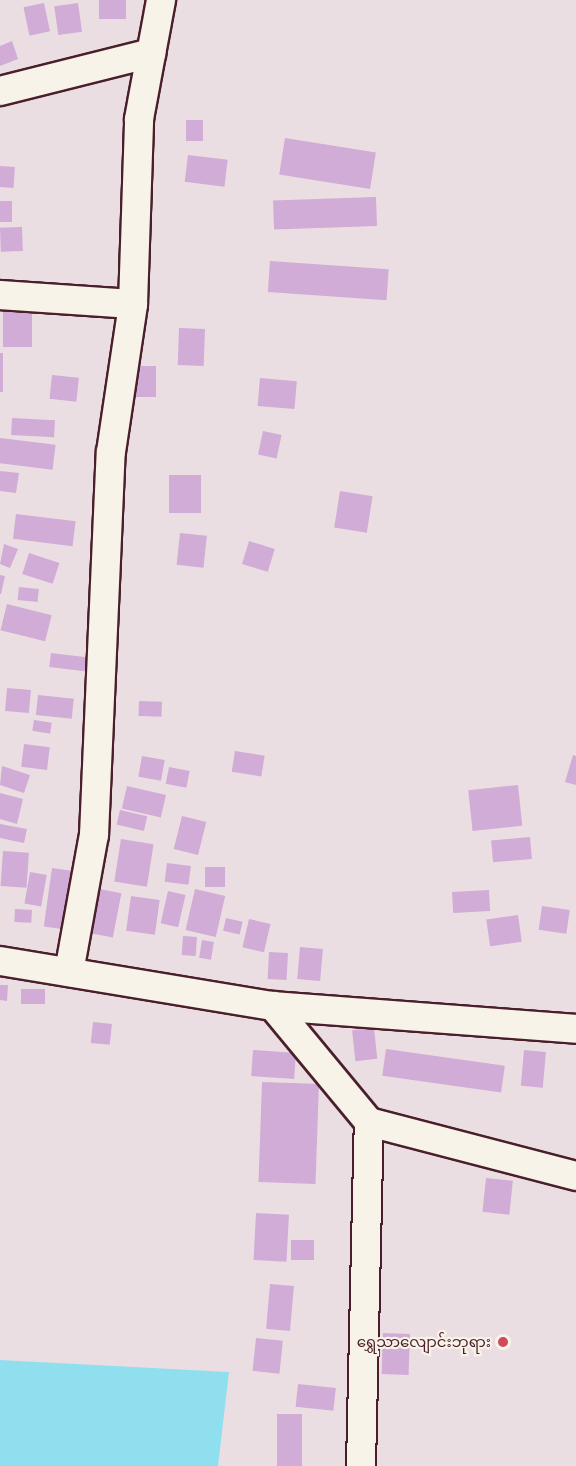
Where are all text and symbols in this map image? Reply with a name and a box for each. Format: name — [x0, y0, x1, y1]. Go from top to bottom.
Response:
place label: ရွှေသာလျောင်းဘုရား — [357, 1333, 491, 1351]
marker: ရွှေသာလျောင်းဘုရား — [496, 1335, 510, 1349]

